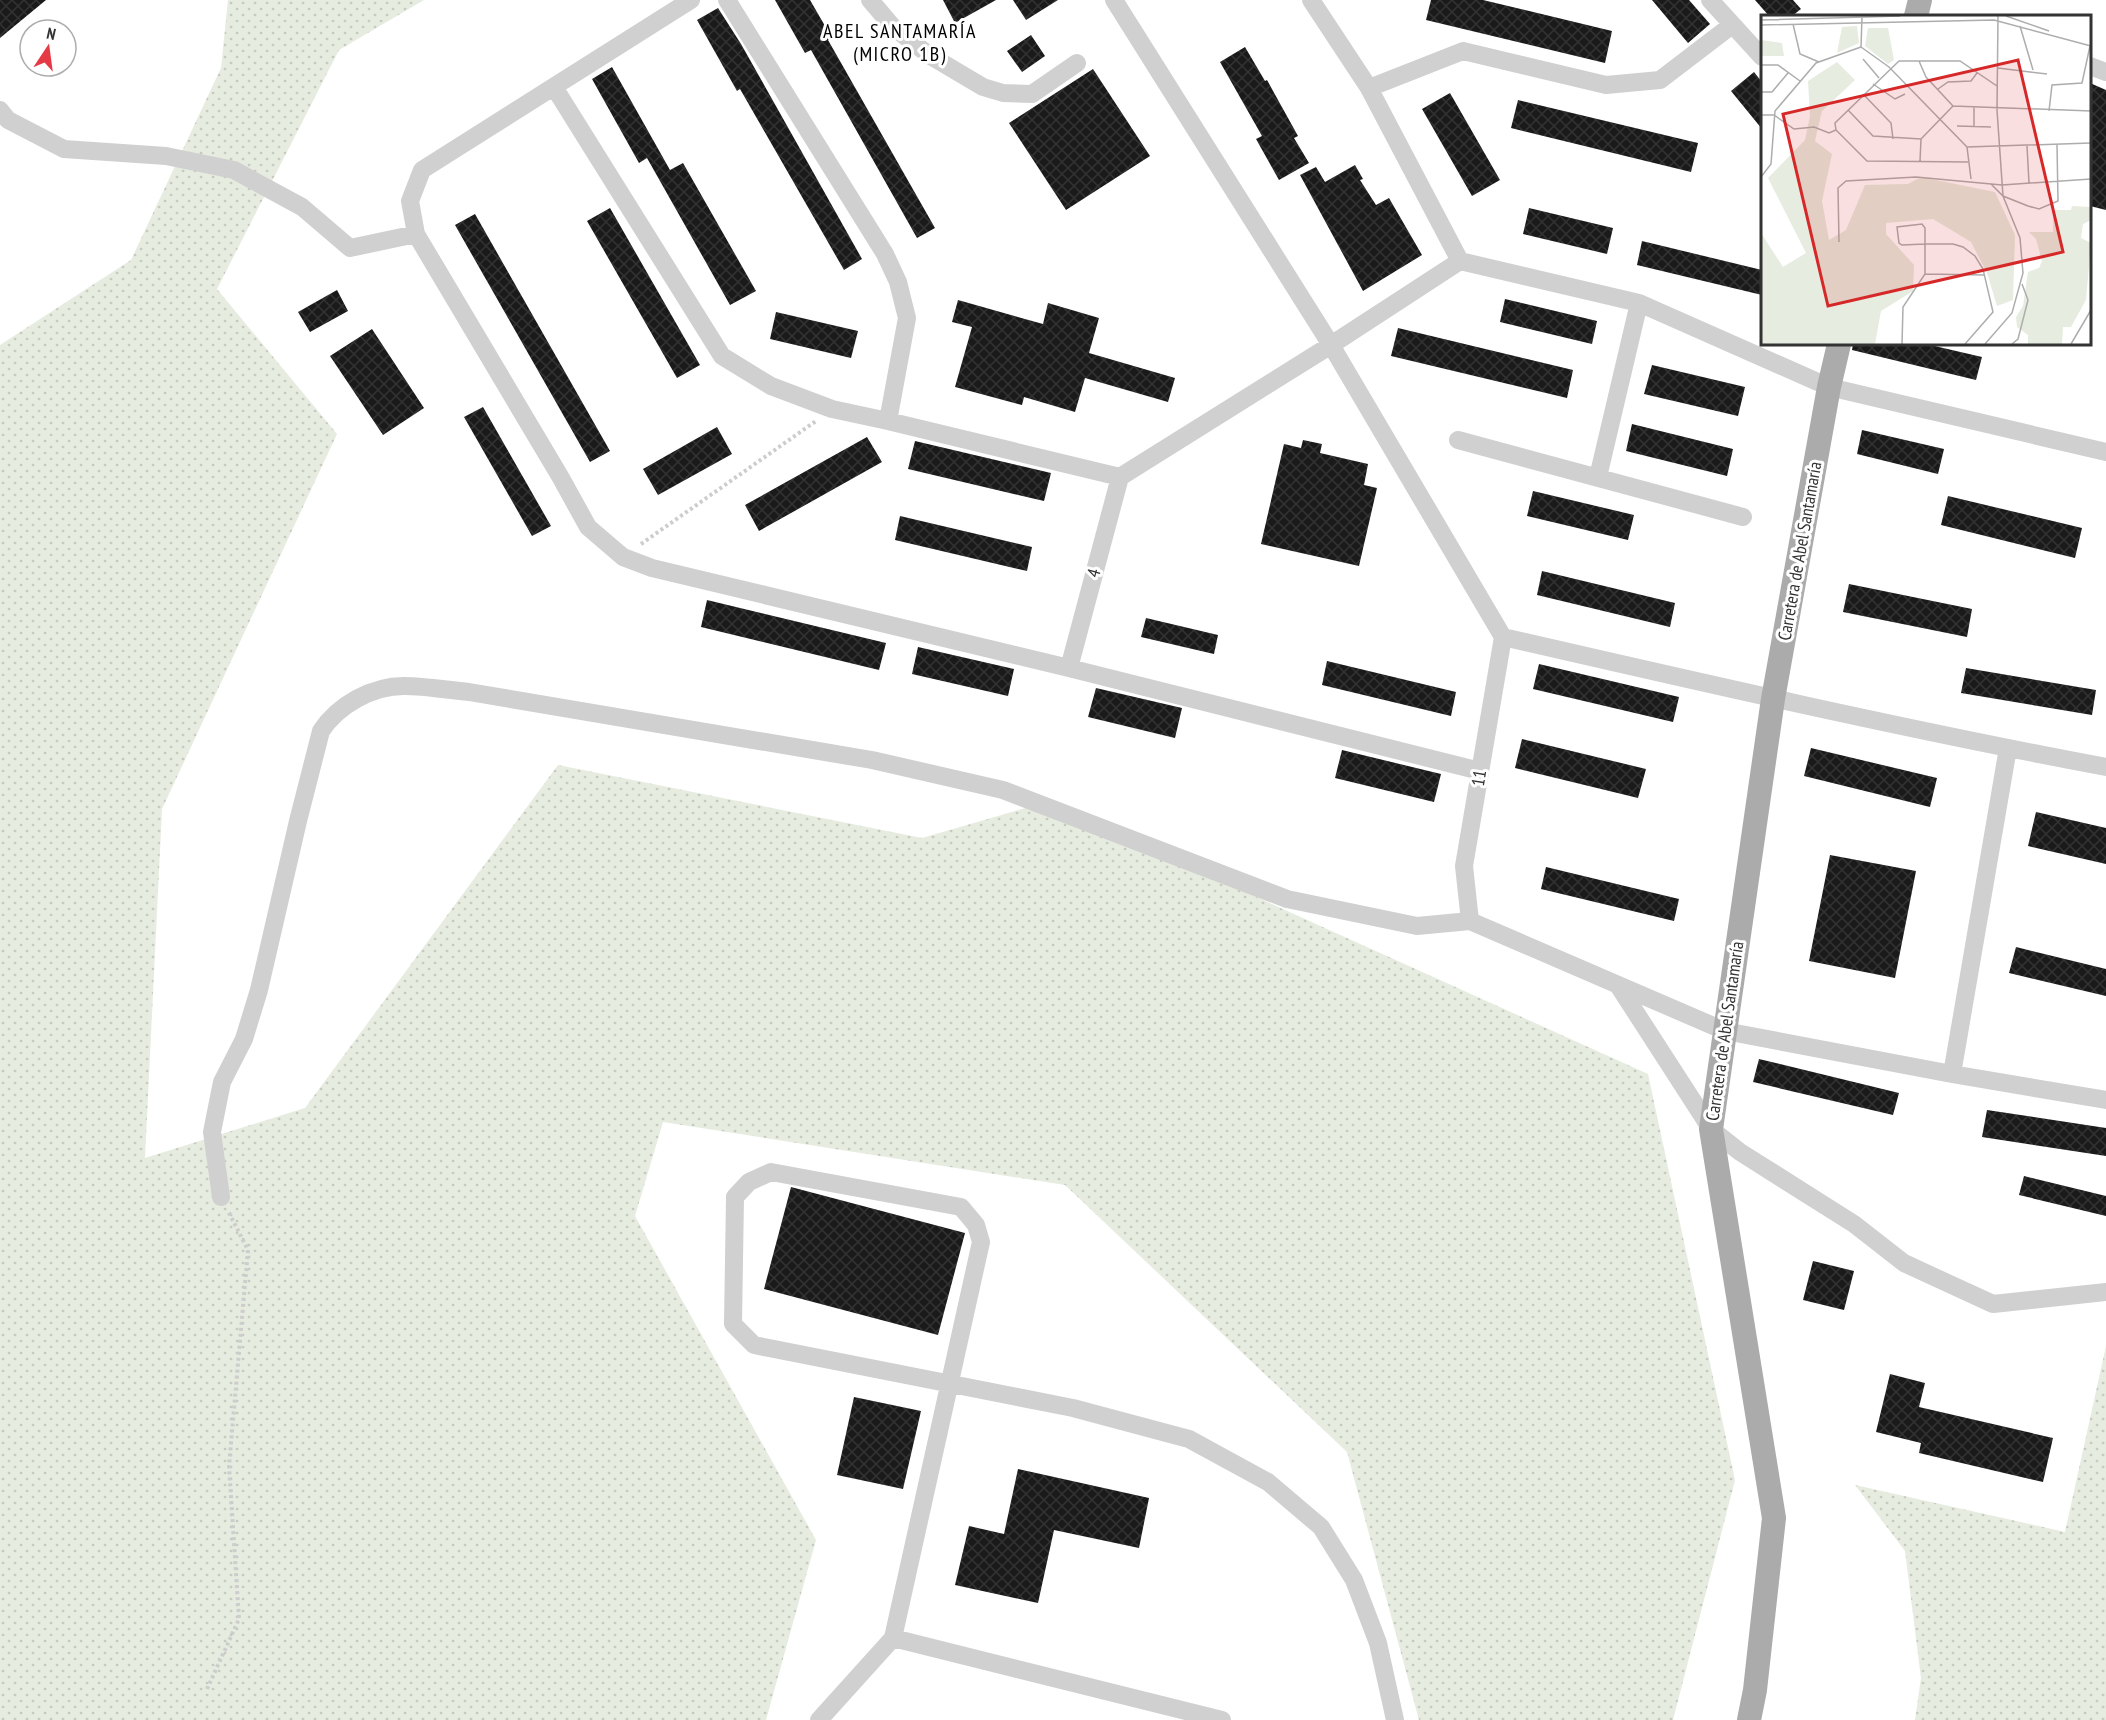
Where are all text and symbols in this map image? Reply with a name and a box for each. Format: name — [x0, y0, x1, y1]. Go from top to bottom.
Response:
inset map — [1761, 15, 2091, 345]
north arrow — [18, 18, 78, 78]
district label: ABEL SANTAMARÍA (MICRO 1B) — [823, 18, 977, 67]
text: N — [45, 23, 58, 44]
street label: Carretera de Abel Santamaría — [1772, 460, 1827, 642]
street label: 4 — [1081, 566, 1106, 580]
street label: 11 — [1466, 768, 1491, 788]
street label: Carretera de Abel Santamaría — [1701, 940, 1748, 1122]

